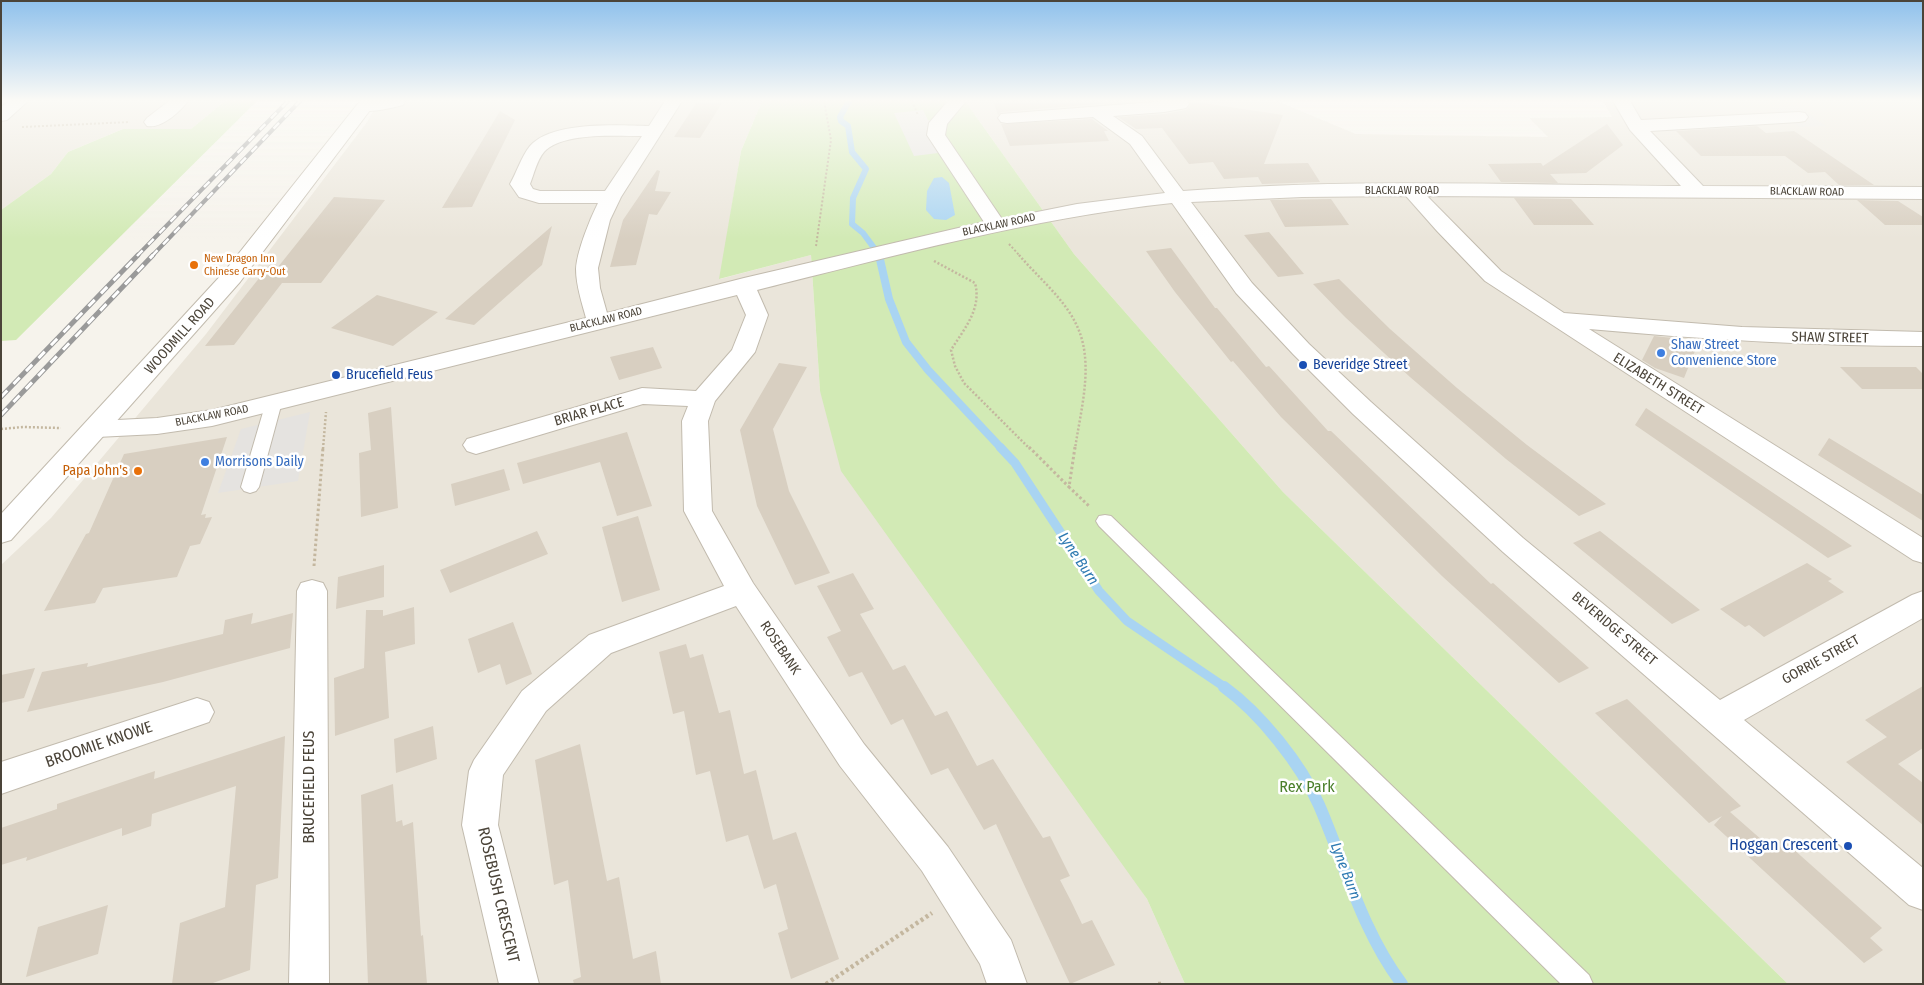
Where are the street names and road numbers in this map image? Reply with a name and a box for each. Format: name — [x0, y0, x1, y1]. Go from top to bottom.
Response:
street label: BLACKLAW ROAD — [1365, 184, 1439, 198]
street label: BLACKLAW ROAD — [1770, 185, 1844, 199]
street label: BLACKLAW ROAD — [961, 211, 1037, 239]
street label: WOODMILL ROAD — [141, 294, 219, 378]
street label: BLACKLAW ROAD — [568, 305, 644, 335]
street label: SHAW STREET — [1791, 329, 1869, 347]
street label: ELIZABETH STREET — [1610, 350, 1706, 418]
street label: BRIAR PLACE — [552, 394, 626, 430]
street label: BLACKLAW ROAD — [174, 402, 250, 430]
street label: BEVERIDGE STREET — [1568, 589, 1660, 669]
street label: ROSEBANK — [756, 618, 804, 678]
street label: GORRIE STREET — [1779, 632, 1863, 688]
street label: BROOMIE KNOWE — [43, 718, 155, 772]
street label: BRUCEFIELD FEUS — [300, 731, 320, 843]
street label: ROSEBUSH CRESCENT — [473, 825, 523, 965]

